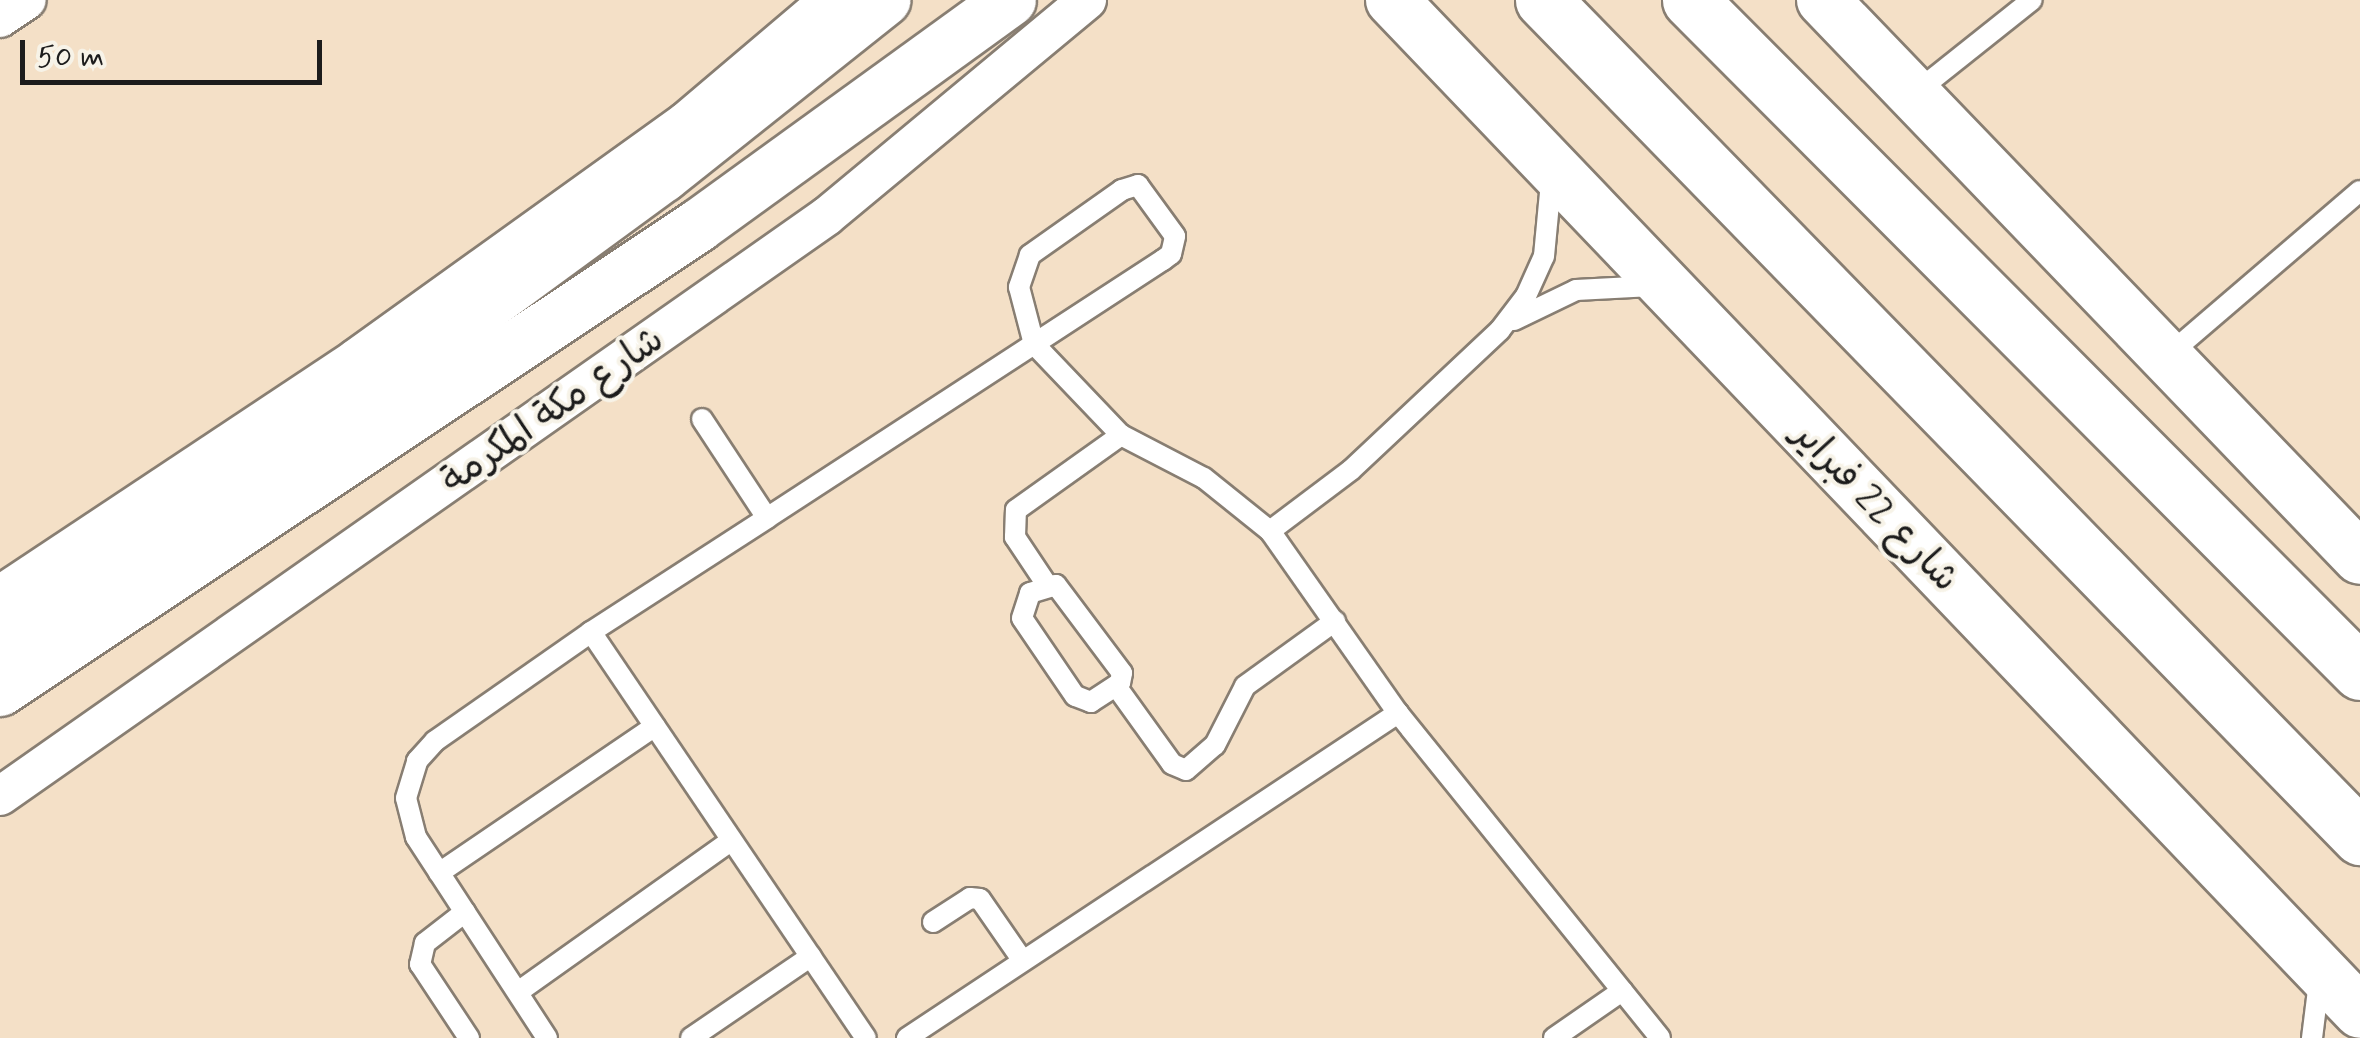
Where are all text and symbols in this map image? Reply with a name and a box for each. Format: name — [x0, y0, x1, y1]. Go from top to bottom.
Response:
scale bar — [25, 20, 328, 82]
text: 50 m — [37, 38, 104, 77]
street label: شارع مكة المكرمة — [433, 317, 673, 505]
street label: شارع 22 فبراير — [1782, 412, 1968, 602]

